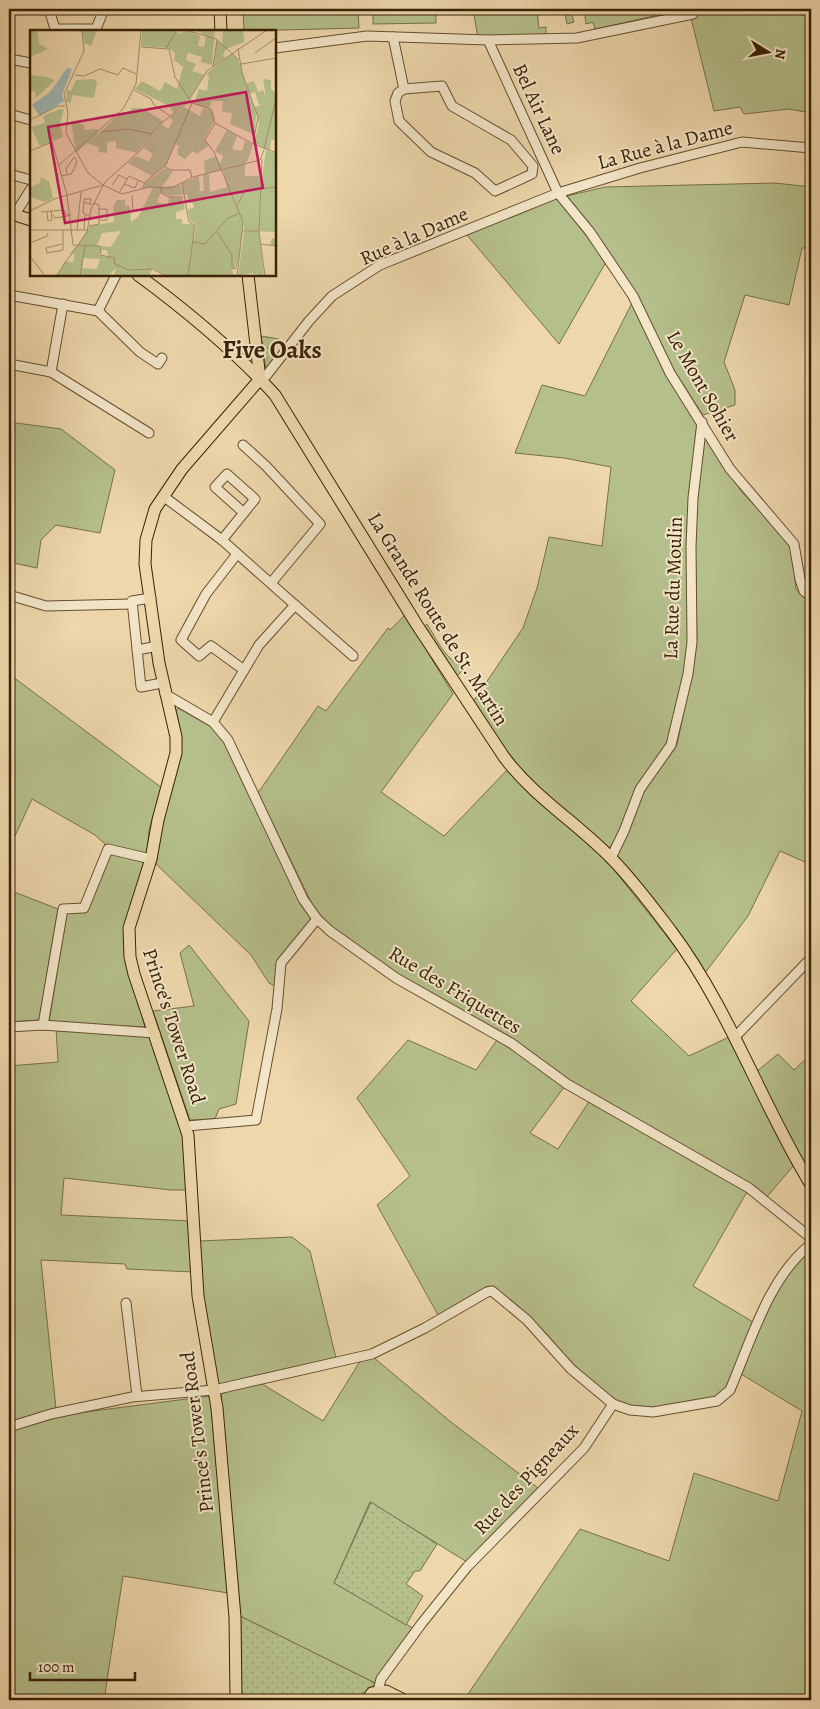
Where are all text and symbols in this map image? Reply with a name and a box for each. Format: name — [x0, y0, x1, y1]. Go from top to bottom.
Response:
north arrow — [742, 28, 792, 78]
inset map — [30, 30, 276, 276]
text: N — [770, 47, 791, 61]
street label: Bel Air Lane — [506, 59, 572, 159]
street label: La Rue à la Dame — [594, 114, 736, 176]
street label: Rue à la Dame — [356, 200, 472, 272]
street label: Le Mont Sohier — [660, 325, 746, 447]
district label: Five Oaks — [222, 333, 322, 367]
street label: La Grande Route de St. Martin — [361, 507, 515, 731]
street label: La Rue du Moulin — [657, 516, 689, 660]
street label: Rue des Friquettes — [384, 940, 526, 1040]
street label: Prince's Tower Road — [136, 945, 212, 1107]
street label: Prince's Tower Road — [174, 1350, 220, 1514]
street label: Rue des Pigneaux — [467, 1417, 585, 1541]
scale bar — [30, 1649, 135, 1681]
text: 100 m — [38, 1657, 75, 1677]

